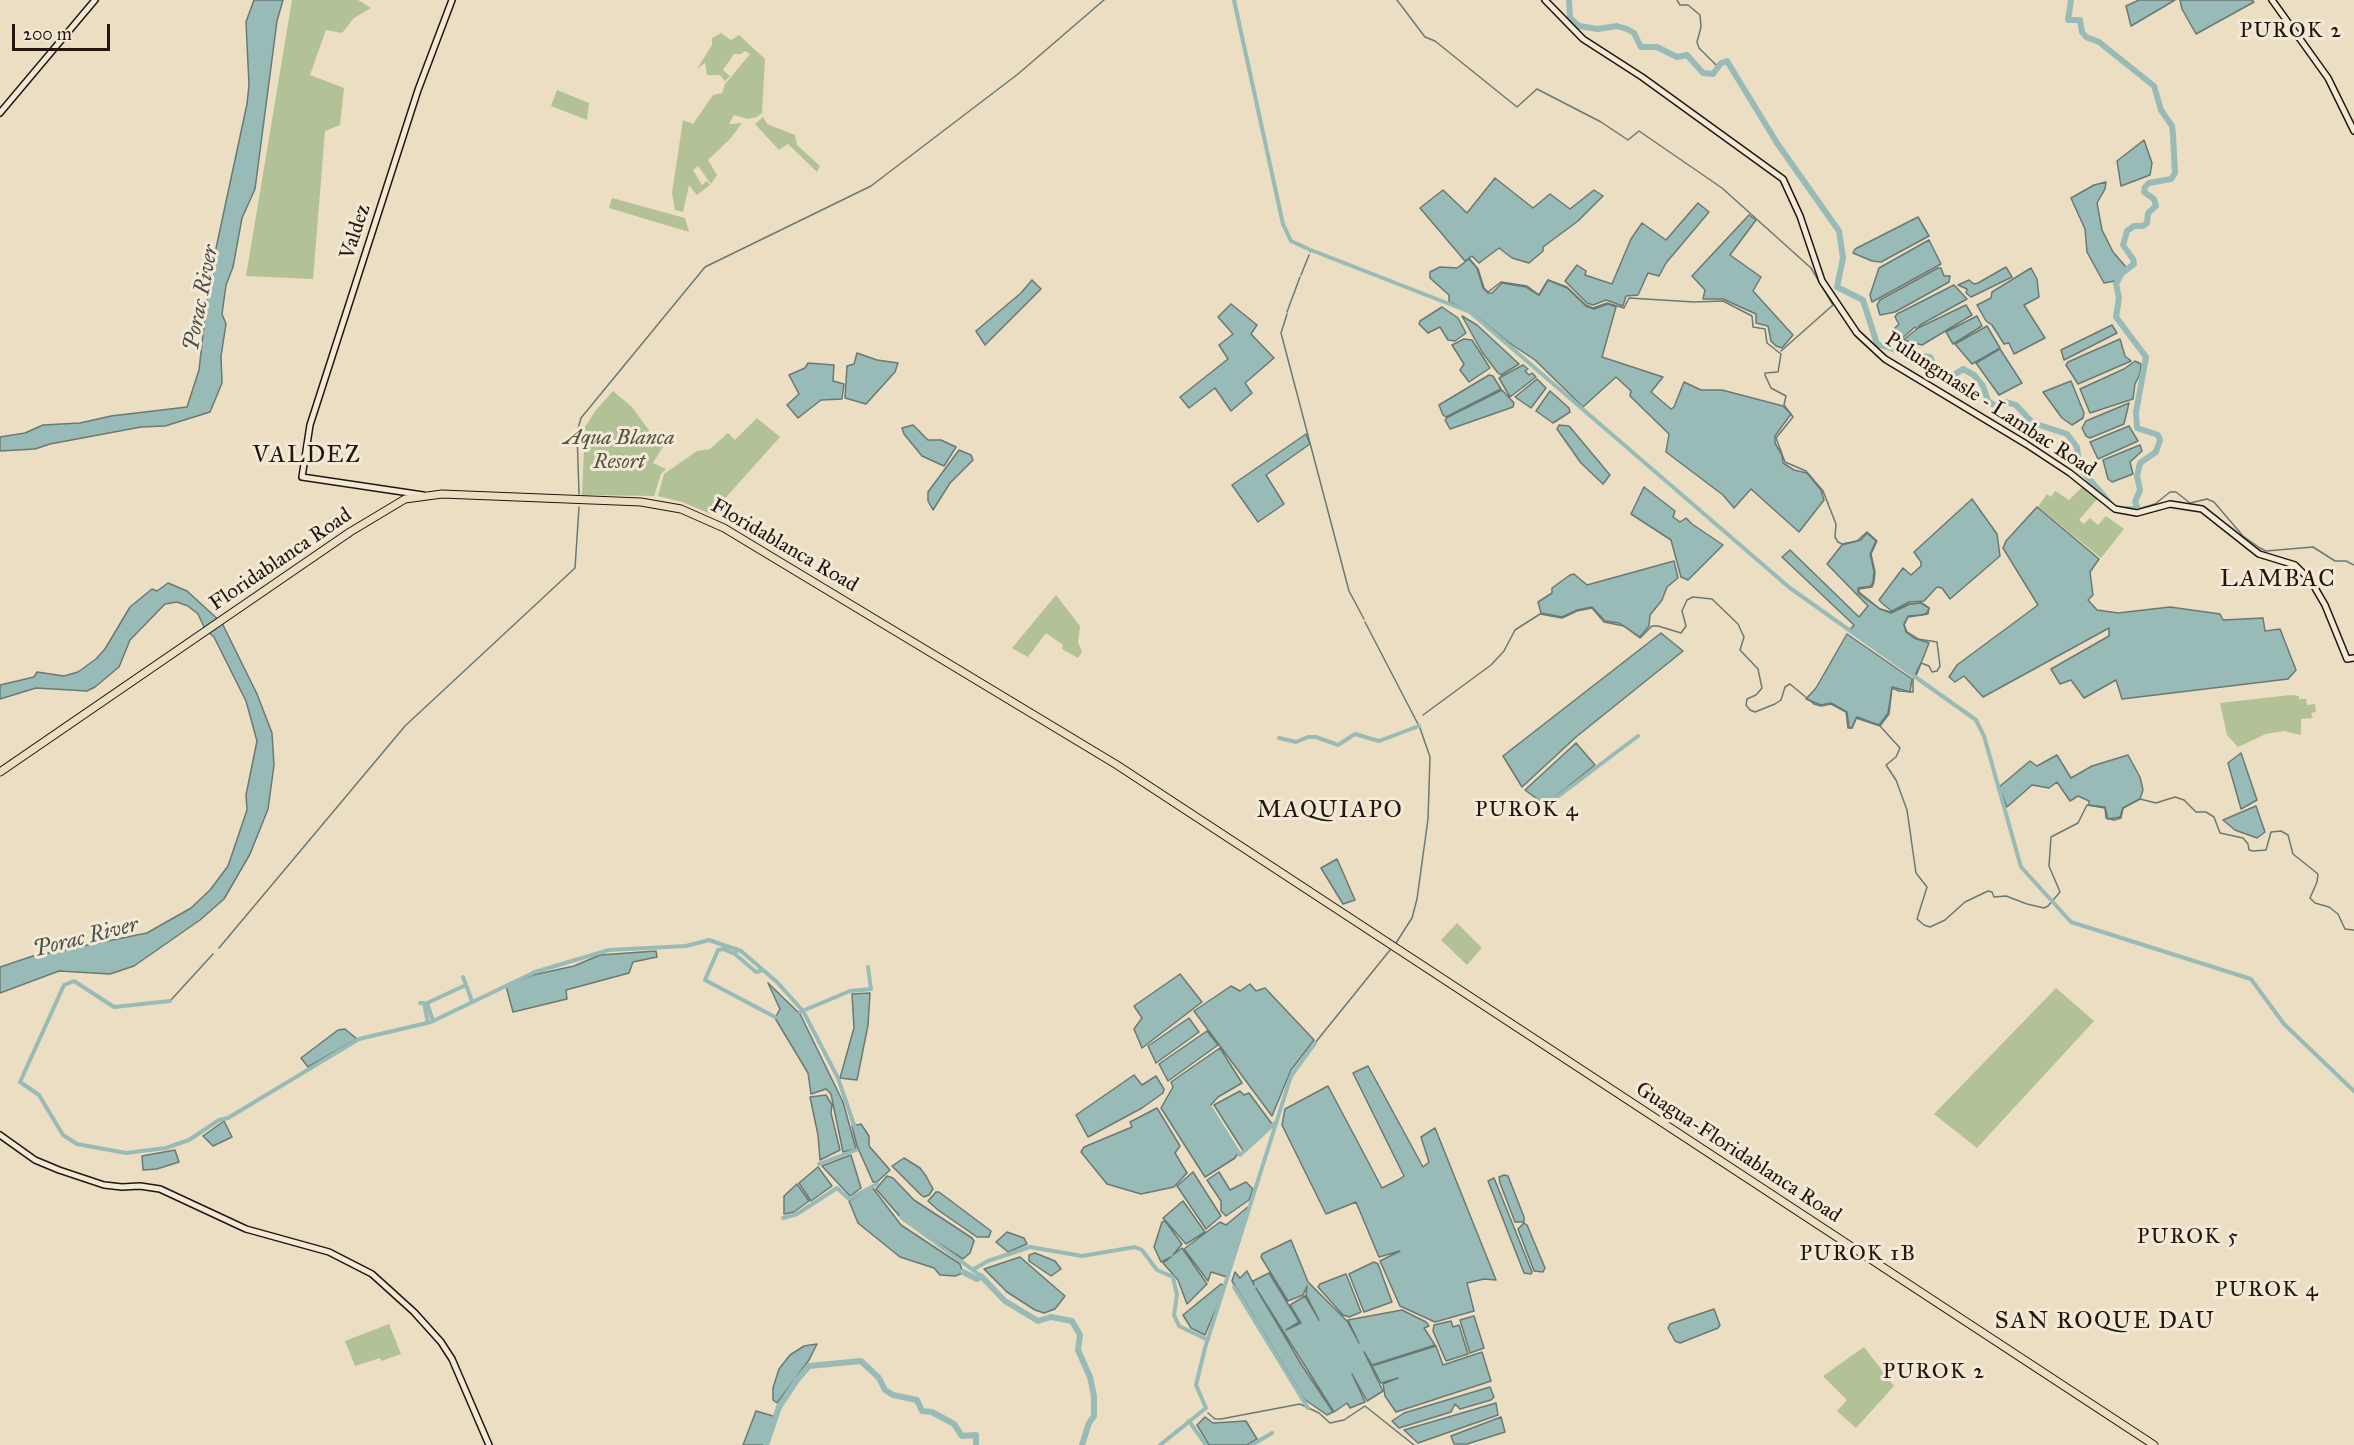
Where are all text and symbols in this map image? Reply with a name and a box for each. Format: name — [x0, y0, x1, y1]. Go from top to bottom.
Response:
scale bar — [15, 12, 112, 50]
district label: PUROK 2 — [2239, 19, 2343, 45]
text: 200 m — [23, 23, 72, 45]
street label: Valdez — [335, 201, 377, 263]
water label: Porac River — [179, 243, 225, 353]
street label: Pulungmasle - Lambac Road — [1880, 327, 2100, 483]
park label: Aqua Blanca Resort — [564, 426, 674, 476]
district label: VALDEZ — [253, 442, 361, 470]
street label: Floridablanca Road — [706, 494, 862, 598]
street label: Floridablanca Road — [205, 503, 357, 617]
district label: LAMBAC — [2220, 566, 2336, 594]
district label: MAQUIAPO — [1257, 797, 1403, 825]
district label: PUROK 4 — [1475, 798, 1579, 824]
water label: Porac River — [31, 912, 141, 964]
street label: Guagua-Floridablanca Road — [1630, 1077, 1846, 1229]
district label: PUROK 5 — [2137, 1225, 2239, 1251]
district label: PUROK 1B — [1799, 1242, 1917, 1268]
district label: PUROK 4 — [2215, 1278, 2319, 1304]
district label: SAN ROQUE DAU — [1995, 1308, 2215, 1336]
district label: PUROK 2 — [1882, 1360, 1986, 1386]

